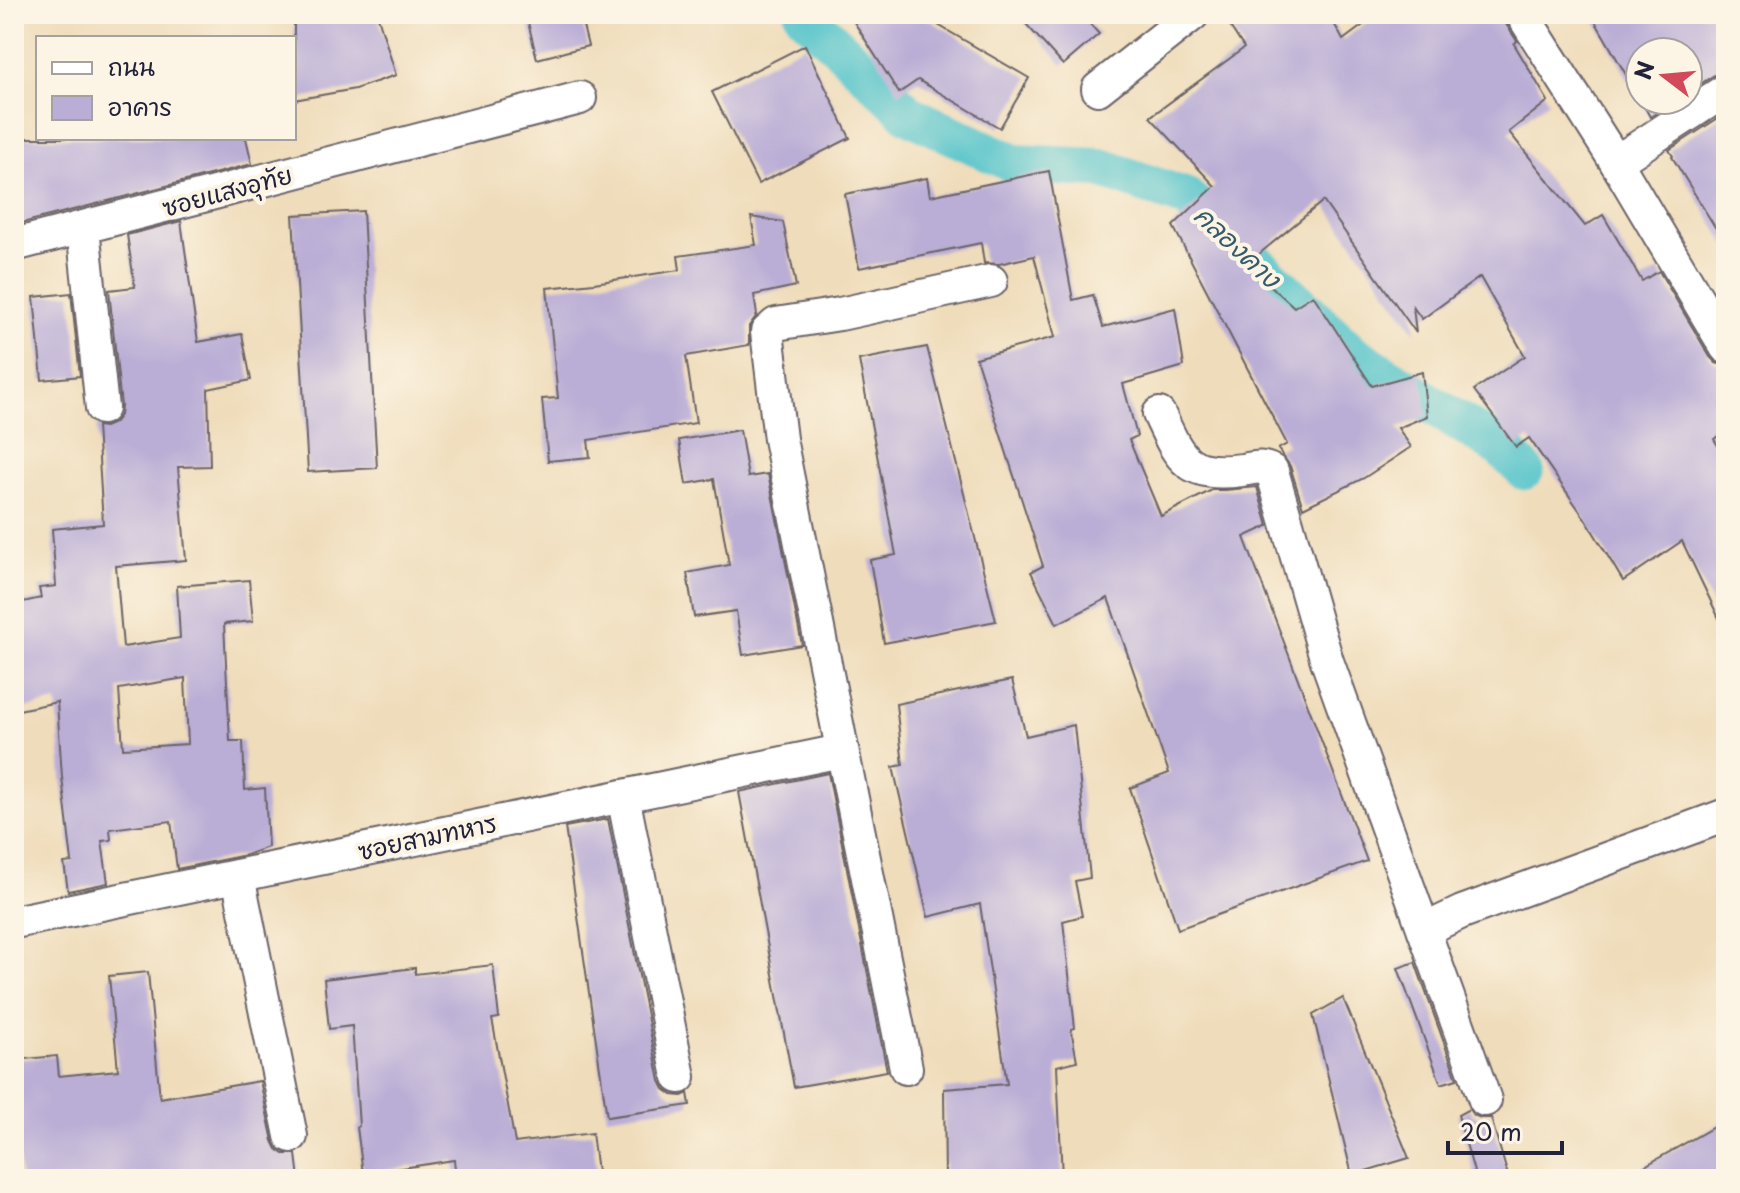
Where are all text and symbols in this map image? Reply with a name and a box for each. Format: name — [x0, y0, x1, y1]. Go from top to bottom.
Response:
legend — [36, 36, 296, 140]
north arrow — [1624, 36, 1704, 116]
text: ถนน — [108, 48, 155, 84]
text: N — [1625, 57, 1662, 83]
text: อาคาร — [108, 88, 172, 124]
street label: ซอยแสงอุทัย — [158, 155, 297, 227]
water label: คลองคาง — [1186, 196, 1291, 298]
street label: ซอยสามทหาร — [354, 804, 500, 868]
scale bar — [1448, 1105, 1562, 1155]
text: 20 m — [1460, 1113, 1522, 1149]

